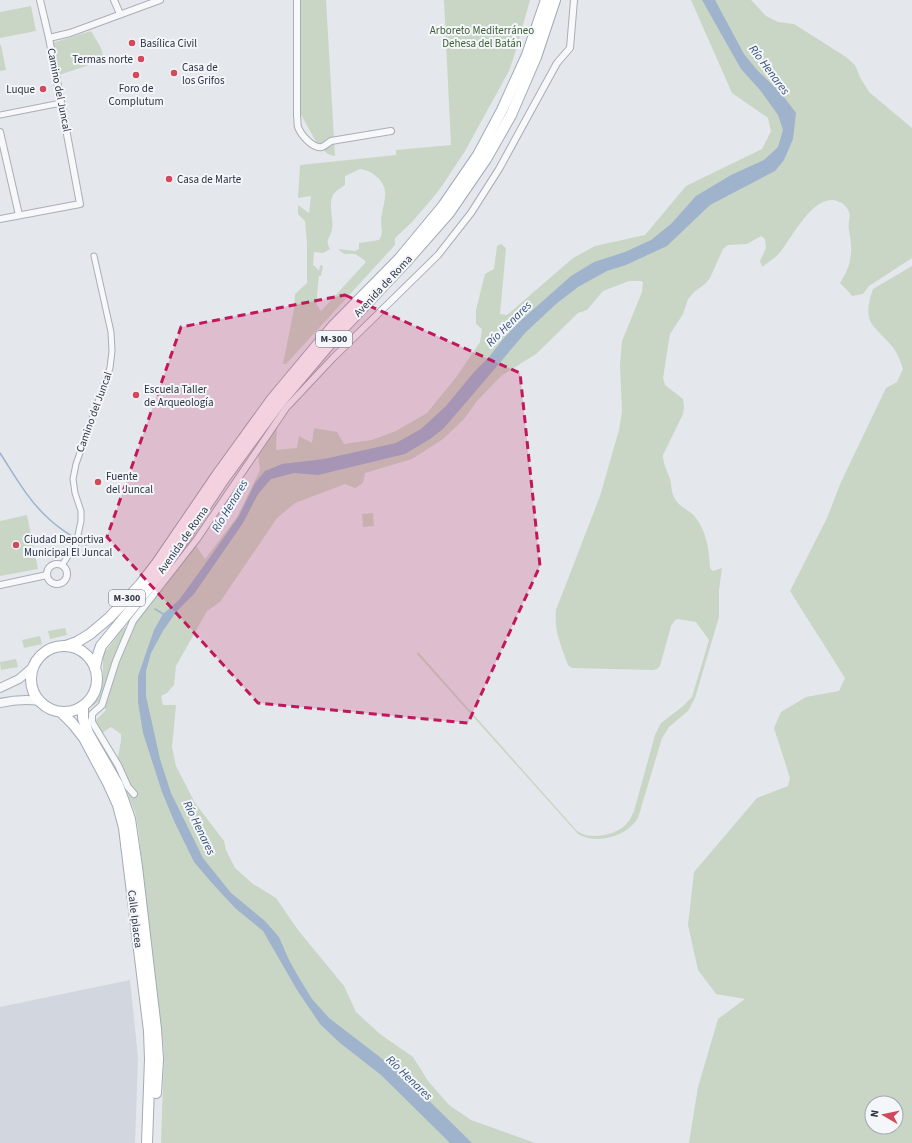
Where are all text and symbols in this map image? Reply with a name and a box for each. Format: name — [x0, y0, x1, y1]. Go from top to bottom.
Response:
park label: Arboreto Mediterráneo Dehesa del Batán — [430, 23, 534, 51]
place label: Basílica Civil — [140, 36, 197, 51]
marker: Basílica Civil — [127, 38, 137, 48]
water label: Río Henares — [745, 41, 794, 99]
street label: Camino del Juncal — [44, 47, 75, 133]
place label: Termas norte — [72, 52, 134, 67]
marker: Termas norte — [136, 54, 146, 64]
place label: Casa de los Grifos — [182, 60, 225, 88]
marker: Casa de los Grifos — [169, 68, 179, 78]
marker: Foro de Complutum — [131, 70, 141, 80]
place label: Foro de Complutum — [108, 81, 164, 109]
place label: Luque — [6, 82, 36, 97]
marker: Luque — [38, 84, 48, 94]
place label: Casa de Marte — [177, 172, 242, 187]
marker: Casa de Marte — [164, 174, 174, 184]
street label: Avenida de Roma — [350, 252, 416, 320]
water label: Río Henares — [482, 297, 536, 351]
road number: M-300 — [316, 331, 352, 347]
street label: Camino del Juncal — [72, 369, 116, 454]
place label: Escuela Taller de Arqueología — [144, 382, 214, 410]
marker: Escuela Taller de Arqueología — [131, 390, 141, 400]
place label: Fuente del Juncal — [106, 469, 153, 497]
water label: Río Henares — [208, 476, 252, 535]
marker: Fuente del Juncal — [93, 477, 103, 487]
street label: Avenida de Roma — [154, 503, 212, 577]
place label: Ciudad Deportiva Municipal El Juncal — [24, 532, 112, 560]
marker: Ciudad Deportiva Municipal El Juncal — [11, 540, 21, 550]
road number: M-300 — [109, 590, 145, 606]
water label: Río Henares — [179, 798, 220, 858]
street label: Calle Iplacea — [124, 889, 146, 949]
water label: Río Henares — [382, 1052, 436, 1105]
north arrow — [864, 1095, 904, 1135]
text: N — [867, 1109, 883, 1118]

